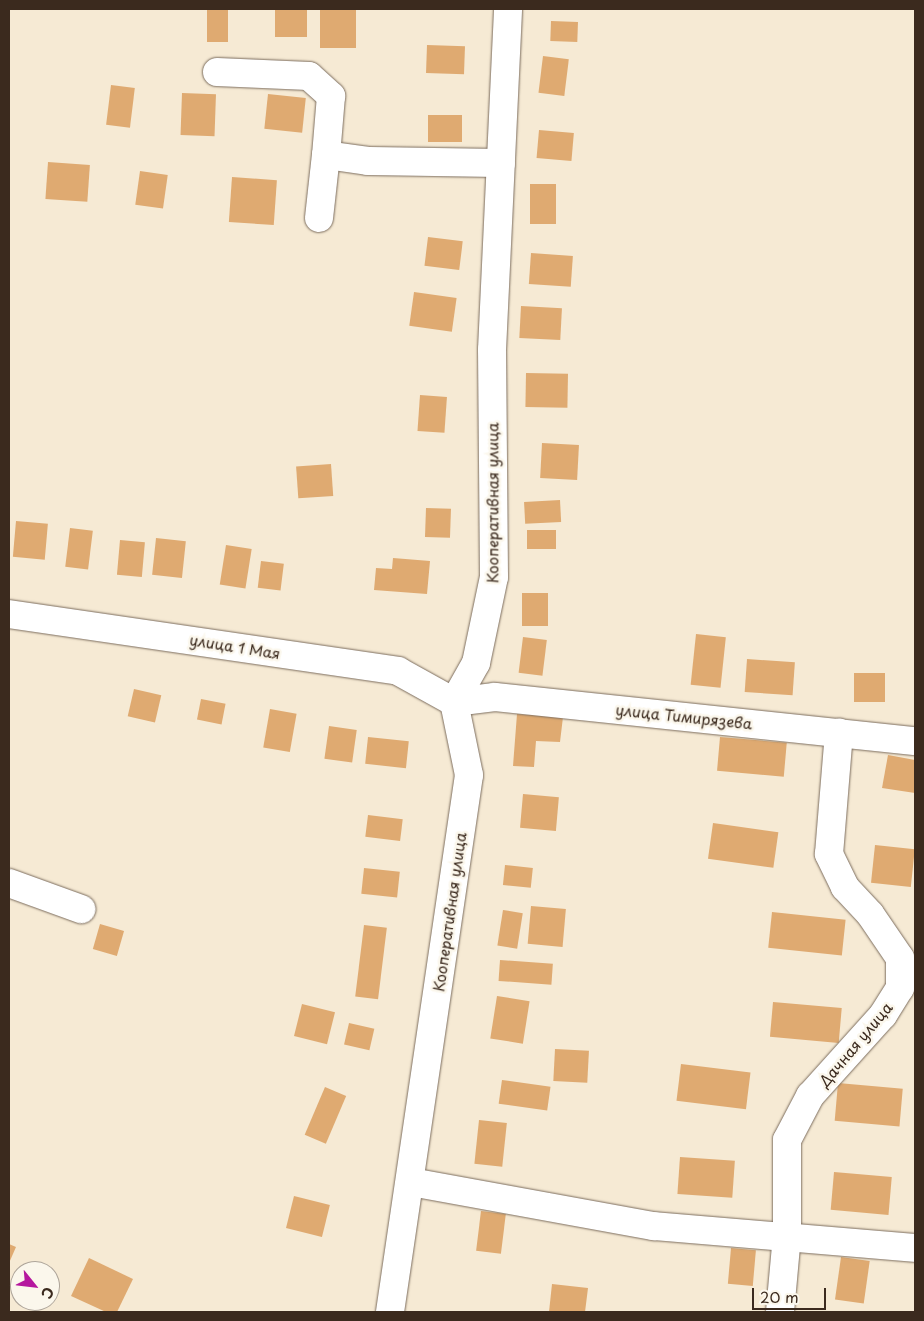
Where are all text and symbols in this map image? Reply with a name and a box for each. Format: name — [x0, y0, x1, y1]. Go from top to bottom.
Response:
street label: Кооперативная улица — [483, 422, 501, 584]
street label: улица 1 Мая — [188, 630, 282, 662]
street label: улица Тимирязева — [615, 700, 753, 732]
street label: Кооперативная улица — [429, 831, 469, 993]
street label: Дачная улица — [814, 998, 896, 1090]
north arrow — [10, 1261, 60, 1311]
scale bar — [754, 1278, 828, 1310]
text: С — [36, 1283, 59, 1303]
text: 20 m — [760, 1285, 799, 1308]

